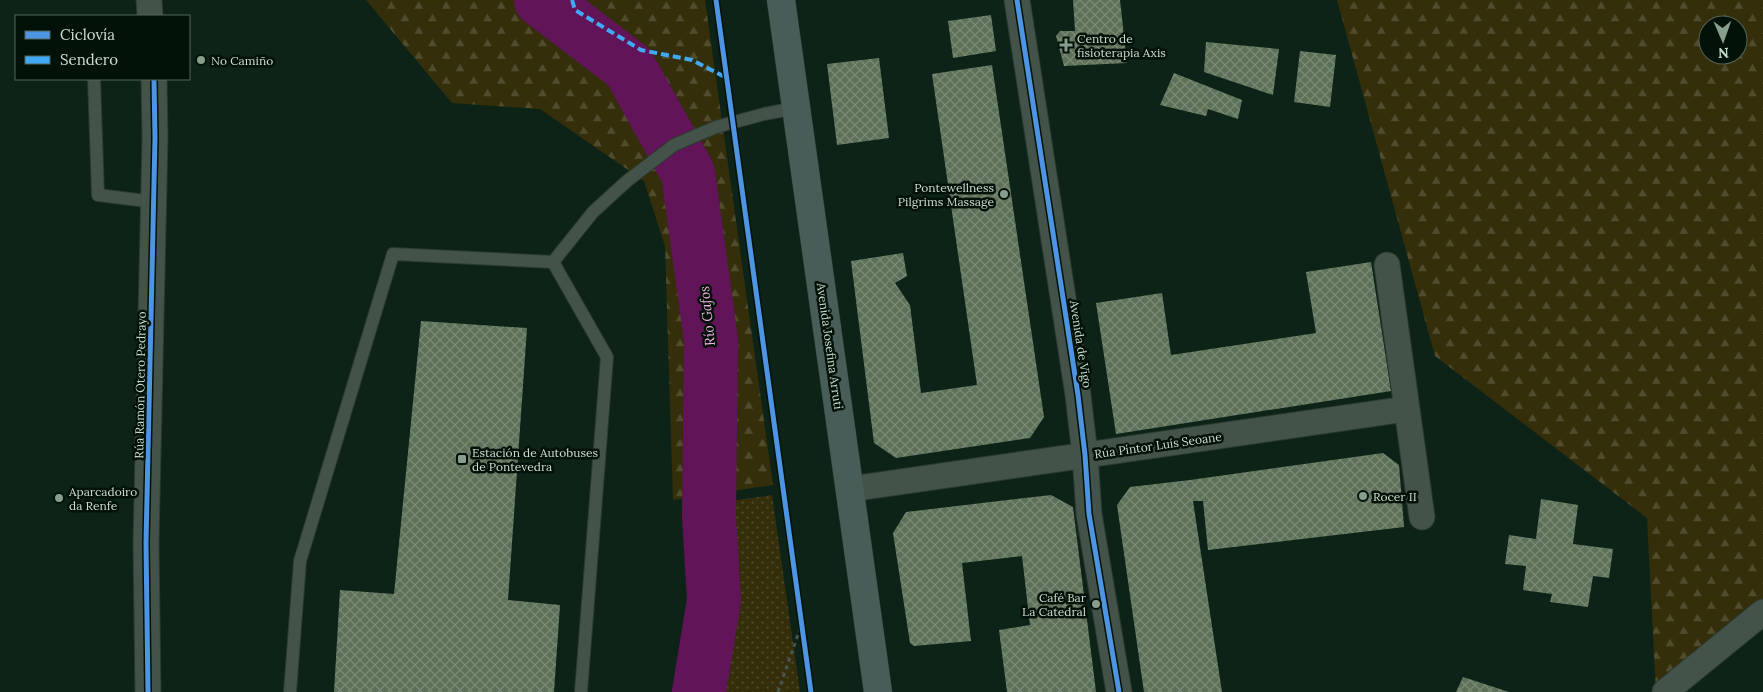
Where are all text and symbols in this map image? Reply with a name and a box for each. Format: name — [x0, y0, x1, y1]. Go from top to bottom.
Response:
legend — [15, 15, 190, 80]
north arrow — [1698, 15, 1748, 65]
text: Ciclovía — [60, 25, 115, 44]
place label: Centro de fisioterapia Axis — [1077, 31, 1166, 60]
marker: Centro de fisioterapia Axis — [1059, 38, 1073, 52]
text: N — [1718, 44, 1729, 62]
text: Sendero — [60, 50, 118, 69]
place label: No Camiño — [211, 53, 273, 68]
marker: No Camiño — [195, 54, 207, 66]
place label: Pontewellness Pilgrims Massage — [898, 180, 994, 209]
marker: Pontewellness Pilgrims Massage — [998, 188, 1010, 200]
street label: Avenida Josefina Arruti — [814, 281, 846, 410]
water label: Río Gafos — [695, 285, 719, 347]
street label: Avenida de Vigo — [1067, 298, 1095, 389]
street label: Rúa Ramón Otero Pedrayo — [131, 311, 149, 459]
street label: Rúa Pintor Luís Seoane — [1093, 429, 1223, 461]
place label: Estación de Autobuses de Pontevedra — [472, 445, 598, 474]
marker: Estación de Autobuses de Pontevedra — [456, 453, 468, 465]
place label: Aparcadoiro da Renfe — [68, 484, 137, 513]
place label: Rocer II — [1373, 489, 1417, 504]
marker: Rocer II — [1357, 490, 1369, 502]
marker: Aparcadoiro da Renfe — [53, 492, 65, 504]
place label: Café Bar La Catedral — [1022, 590, 1087, 619]
marker: Café Bar La Catedral — [1090, 598, 1102, 610]

